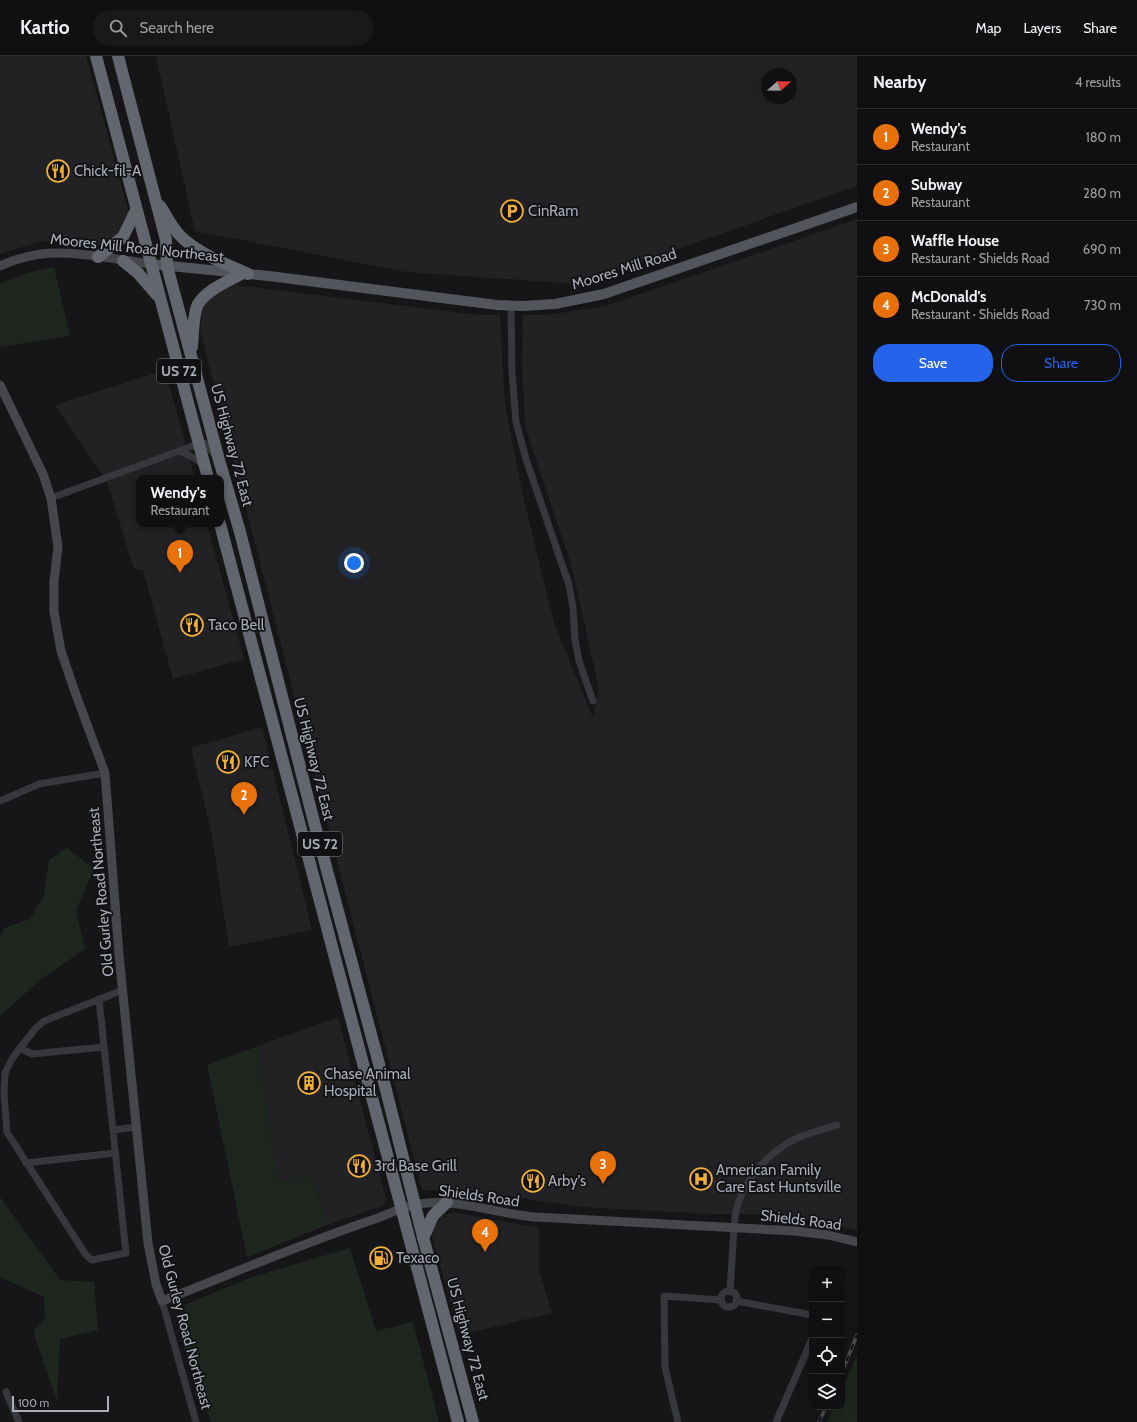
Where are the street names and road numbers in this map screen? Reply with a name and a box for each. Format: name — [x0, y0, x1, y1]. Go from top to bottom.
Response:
street label: Moores Mill Road Northeast — [49, 230, 225, 266]
street label: Moores Mill Road — [569, 245, 679, 293]
road number: US 72 — [157, 359, 201, 383]
street label: US Highway 72 East — [207, 382, 257, 508]
street label: US Highway 72 East — [290, 696, 338, 822]
street label: Old Gurley Road Northeast — [85, 807, 117, 977]
road number: US 72 — [298, 832, 342, 856]
street label: Shields Road — [437, 1181, 521, 1211]
street label: Shields Road — [759, 1206, 843, 1234]
street label: Old Gurley Road Northeast — [154, 1243, 216, 1411]
street label: US Highway 72 East — [443, 1276, 493, 1402]

